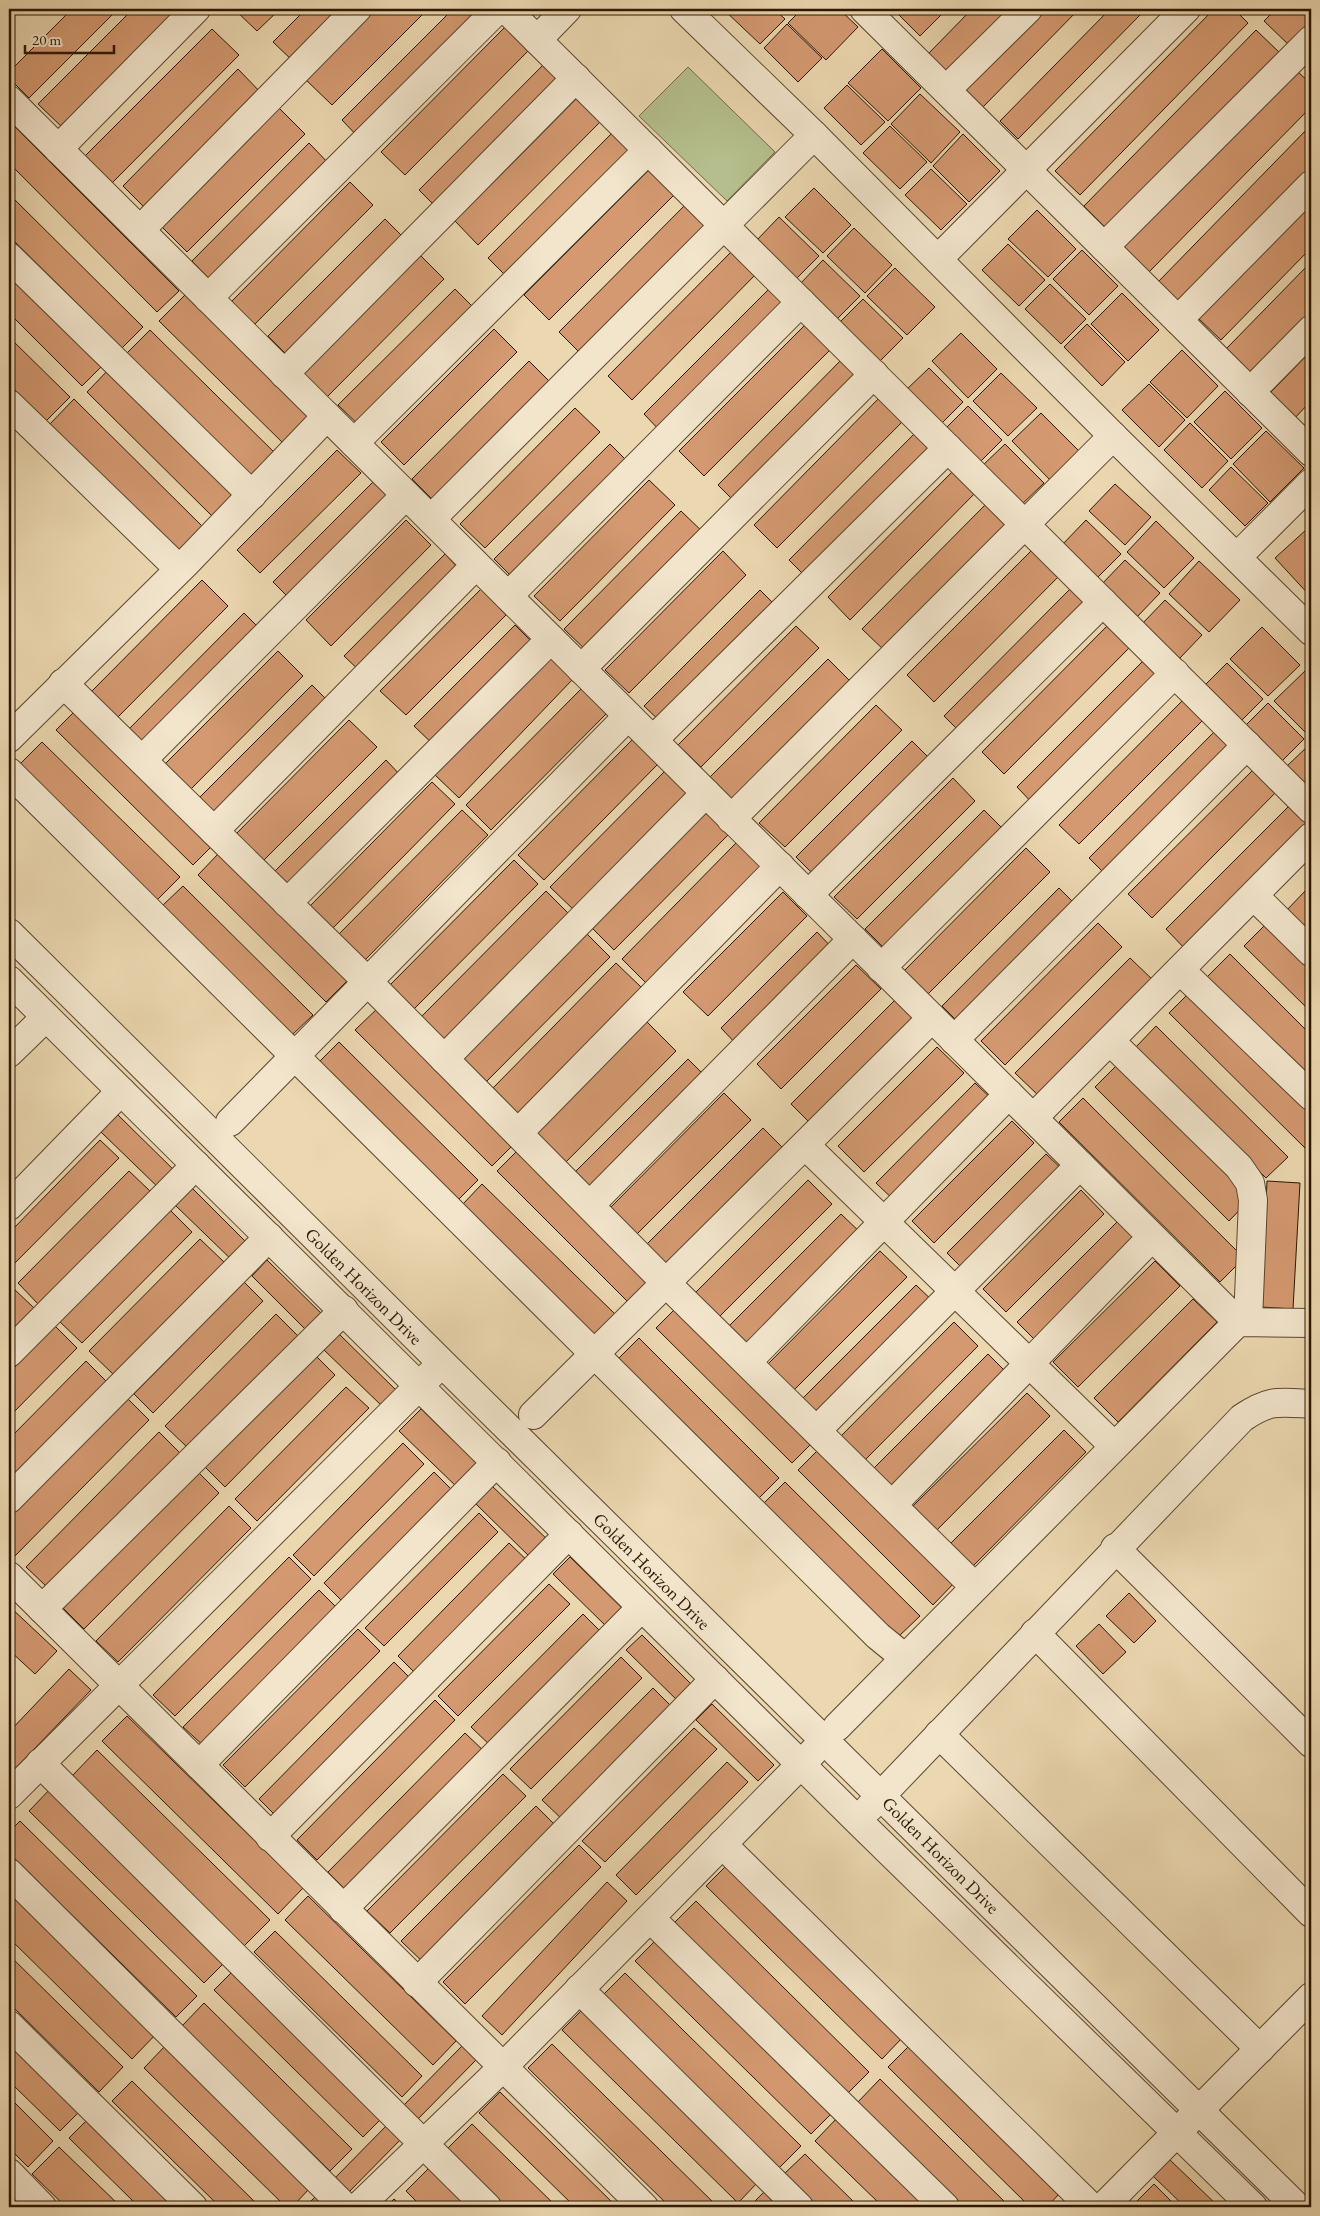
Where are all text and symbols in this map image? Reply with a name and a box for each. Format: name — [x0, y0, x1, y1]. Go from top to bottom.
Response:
scale bar — [25, 22, 114, 54]
text: 20 m — [32, 30, 61, 49]
street label: Golden Horizon Drive — [301, 1223, 427, 1349]
street label: Golden Horizon Drive — [589, 1508, 715, 1634]
street label: Golden Horizon Drive — [878, 1792, 1004, 1918]

